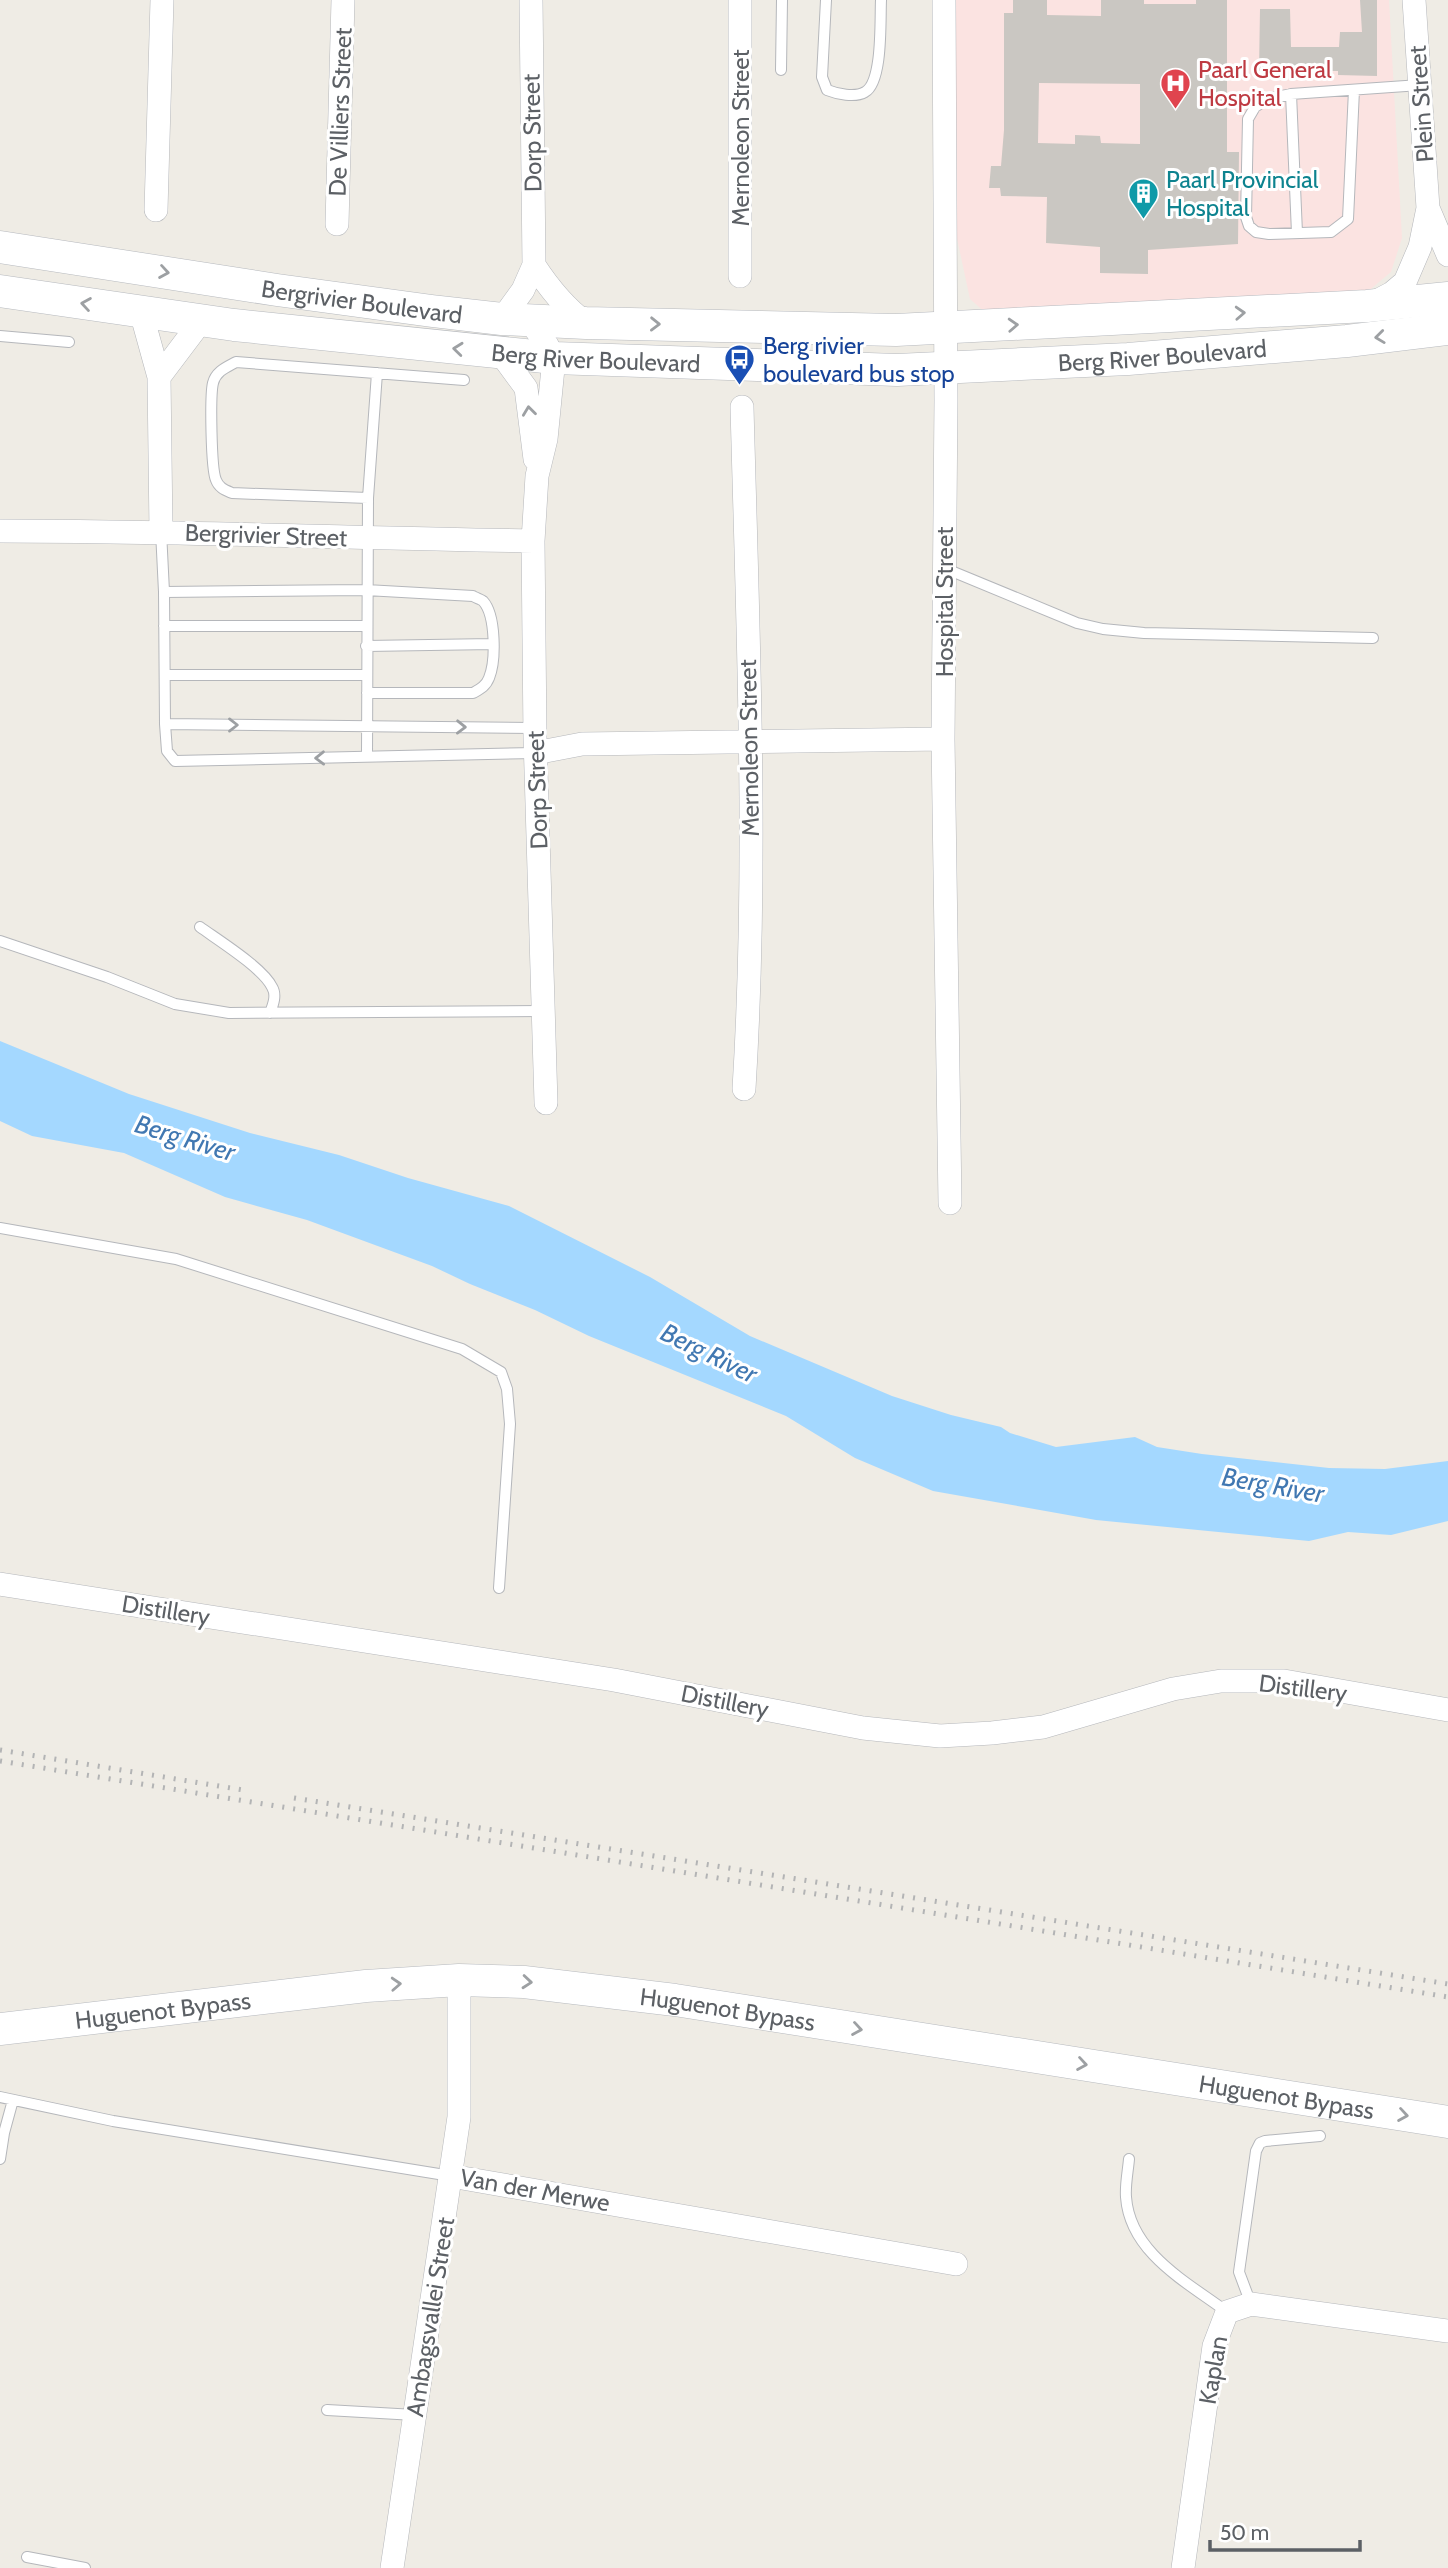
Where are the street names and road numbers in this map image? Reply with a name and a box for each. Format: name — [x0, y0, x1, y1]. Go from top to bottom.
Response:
street label: De Villiers Street — [323, 27, 357, 197]
street label: Plein Street — [1402, 45, 1440, 163]
street label: Mernoleon Street — [726, 49, 755, 227]
street label: Dorp Street — [516, 73, 548, 193]
street label: Bergrivier Boulevard — [259, 273, 464, 329]
street label: Berg River Boulevard — [1057, 333, 1268, 377]
street label: Berg River Boulevard — [490, 337, 701, 378]
street label: Bergrivier Street — [184, 518, 348, 552]
street label: Hospital Street — [930, 527, 959, 677]
street label: Mernoleon Street — [733, 659, 765, 837]
street label: Dorp Street — [520, 730, 554, 850]
street label: Distillery — [120, 1589, 212, 1631]
street label: Distillery — [1257, 1668, 1349, 1708]
street label: Distillery — [679, 1678, 771, 1724]
street label: Huguenot Bypass — [638, 1981, 817, 2036]
street label: Huguenot Bypass — [73, 1985, 252, 2035]
street label: Huguenot Bypass — [1197, 2068, 1376, 2125]
street label: Van der Merwe — [458, 2163, 612, 2217]
street label: Ambagsvallei Street — [400, 2215, 460, 2419]
street label: Kaplan — [1193, 2333, 1233, 2407]

